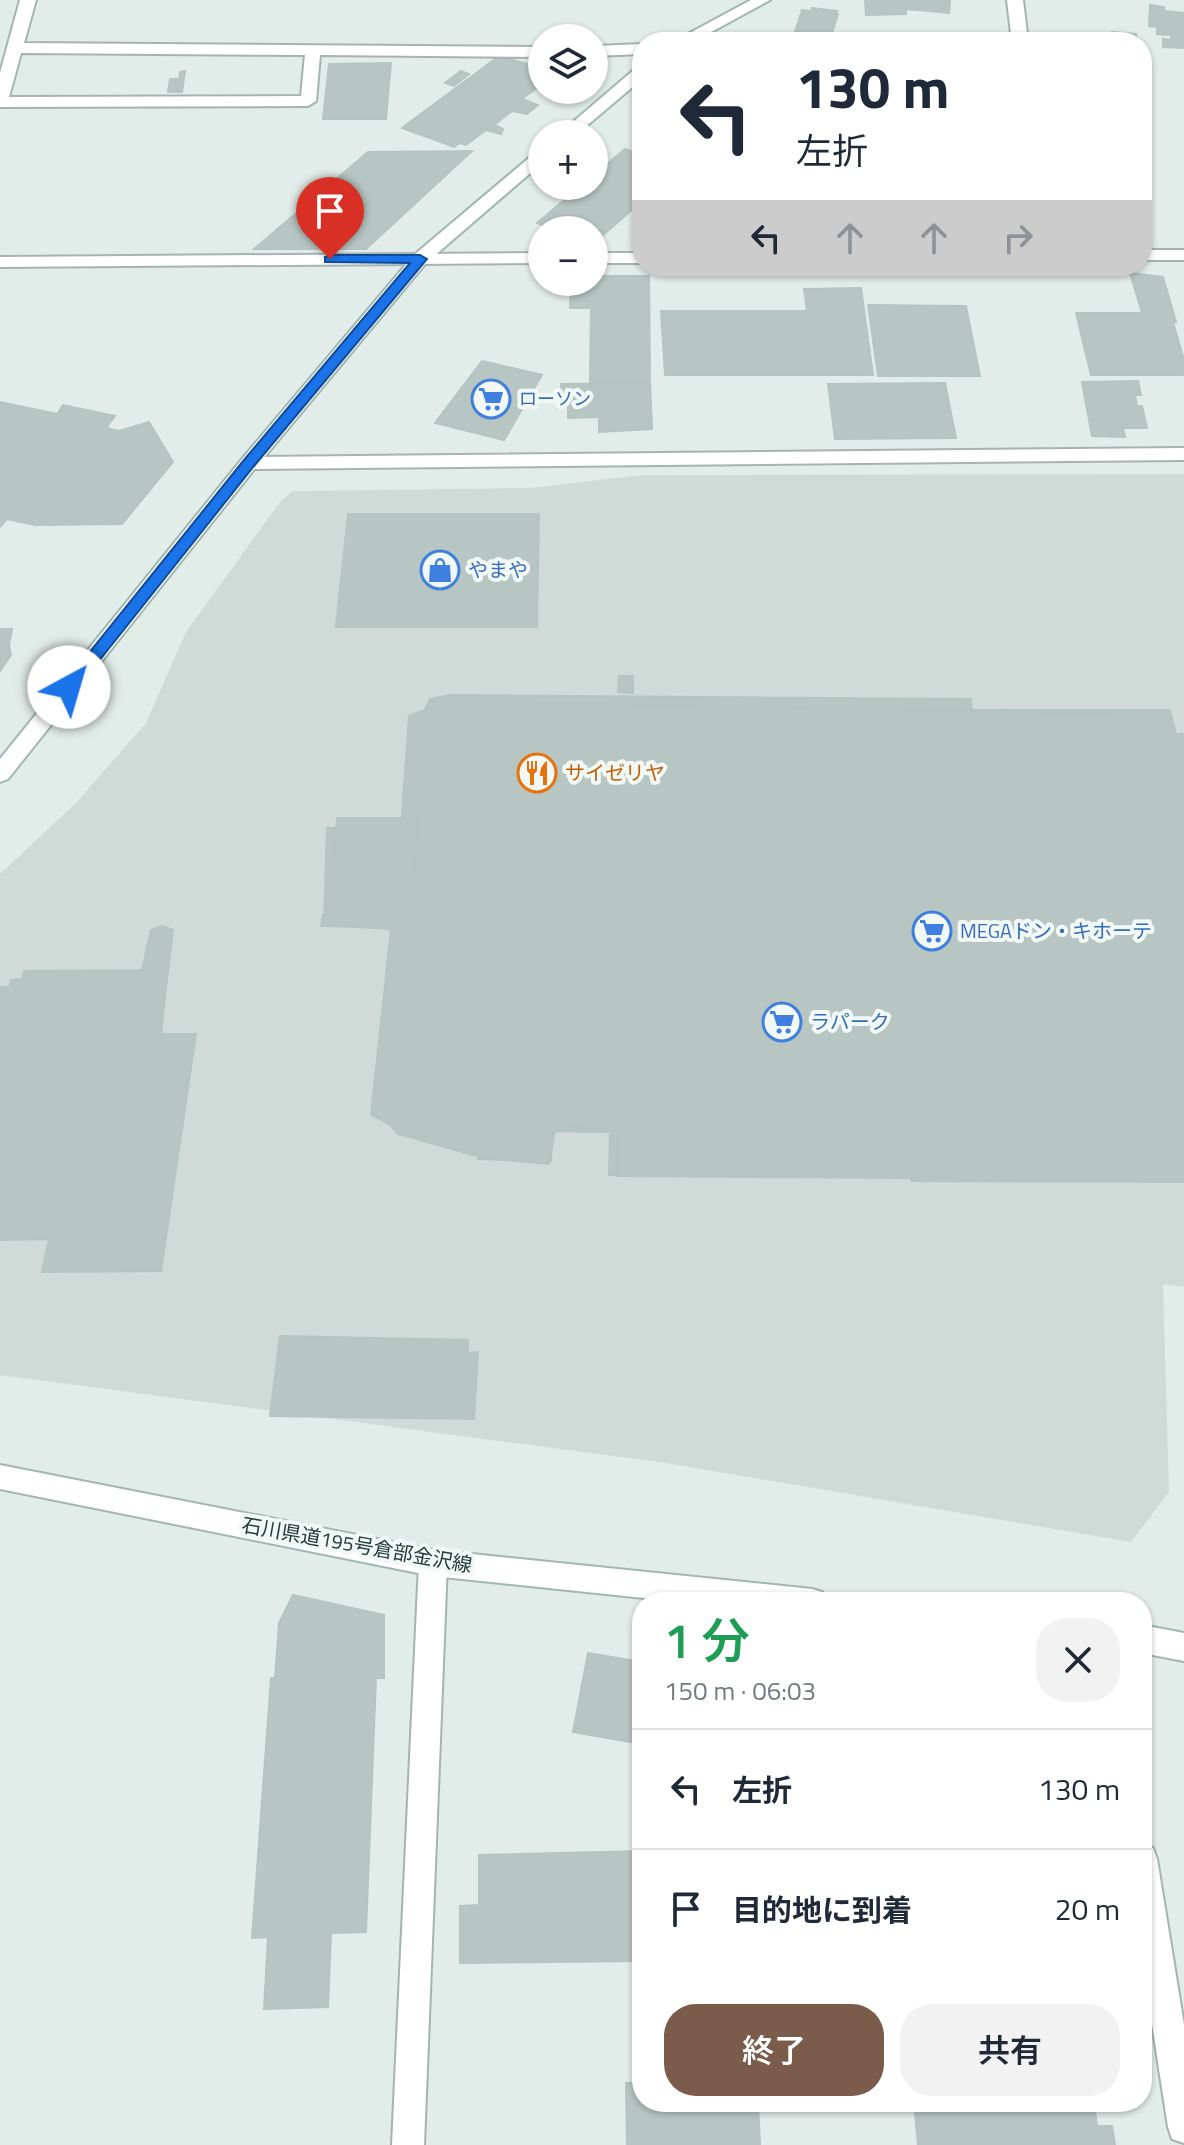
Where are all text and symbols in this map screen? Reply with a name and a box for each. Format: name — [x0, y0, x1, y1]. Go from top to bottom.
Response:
map controls — [528, 24, 608, 296]
button: layers — [528, 24, 608, 104]
text: 130 m — [796, 45, 949, 130]
icon: left — [664, 64, 768, 168]
button: + — [528, 120, 608, 200]
text: 左折 — [796, 123, 868, 178]
pin — [296, 177, 364, 259]
icon: arrive — [308, 189, 352, 233]
button: − — [528, 216, 608, 296]
icon: left — [744, 216, 788, 260]
icon: ahead — [828, 216, 872, 260]
icon: ahead — [912, 216, 956, 260]
icon: right — [996, 216, 1040, 260]
supermarket icon: ローソン — [470, 378, 512, 420]
place label: ローソン — [519, 385, 591, 412]
shop icon: やまや — [419, 549, 461, 591]
place label: やまや — [468, 554, 528, 585]
position arrow — [27, 645, 111, 729]
restaurant icon: サイゼリヤ — [516, 752, 558, 794]
place label: サイゼリヤ — [565, 757, 665, 788]
supermarket icon: MEGAドン・キホーテ — [911, 910, 953, 952]
place label: MEGAドン・キホーテ — [960, 915, 1152, 946]
supermarket icon: ラパーク — [761, 1001, 803, 1043]
place label: ラパーク — [810, 1006, 890, 1037]
street label: 石川県道195号倉部金沢線 — [239, 1509, 475, 1580]
text: 1 分 — [664, 1604, 749, 1677]
button: close — [1036, 1618, 1120, 1702]
text: 150 m · 06:03 — [664, 1671, 816, 1710]
text: 130 m — [1038, 1766, 1120, 1812]
icon: left — [664, 1767, 708, 1811]
text: 左折 — [732, 1767, 792, 1813]
text: 20 m — [1055, 1886, 1120, 1932]
icon: arrive — [664, 1887, 708, 1931]
text: 目的地に到着 — [732, 1887, 912, 1933]
button: 終了 — [664, 2004, 884, 2096]
button: 共有 — [900, 2004, 1120, 2096]

